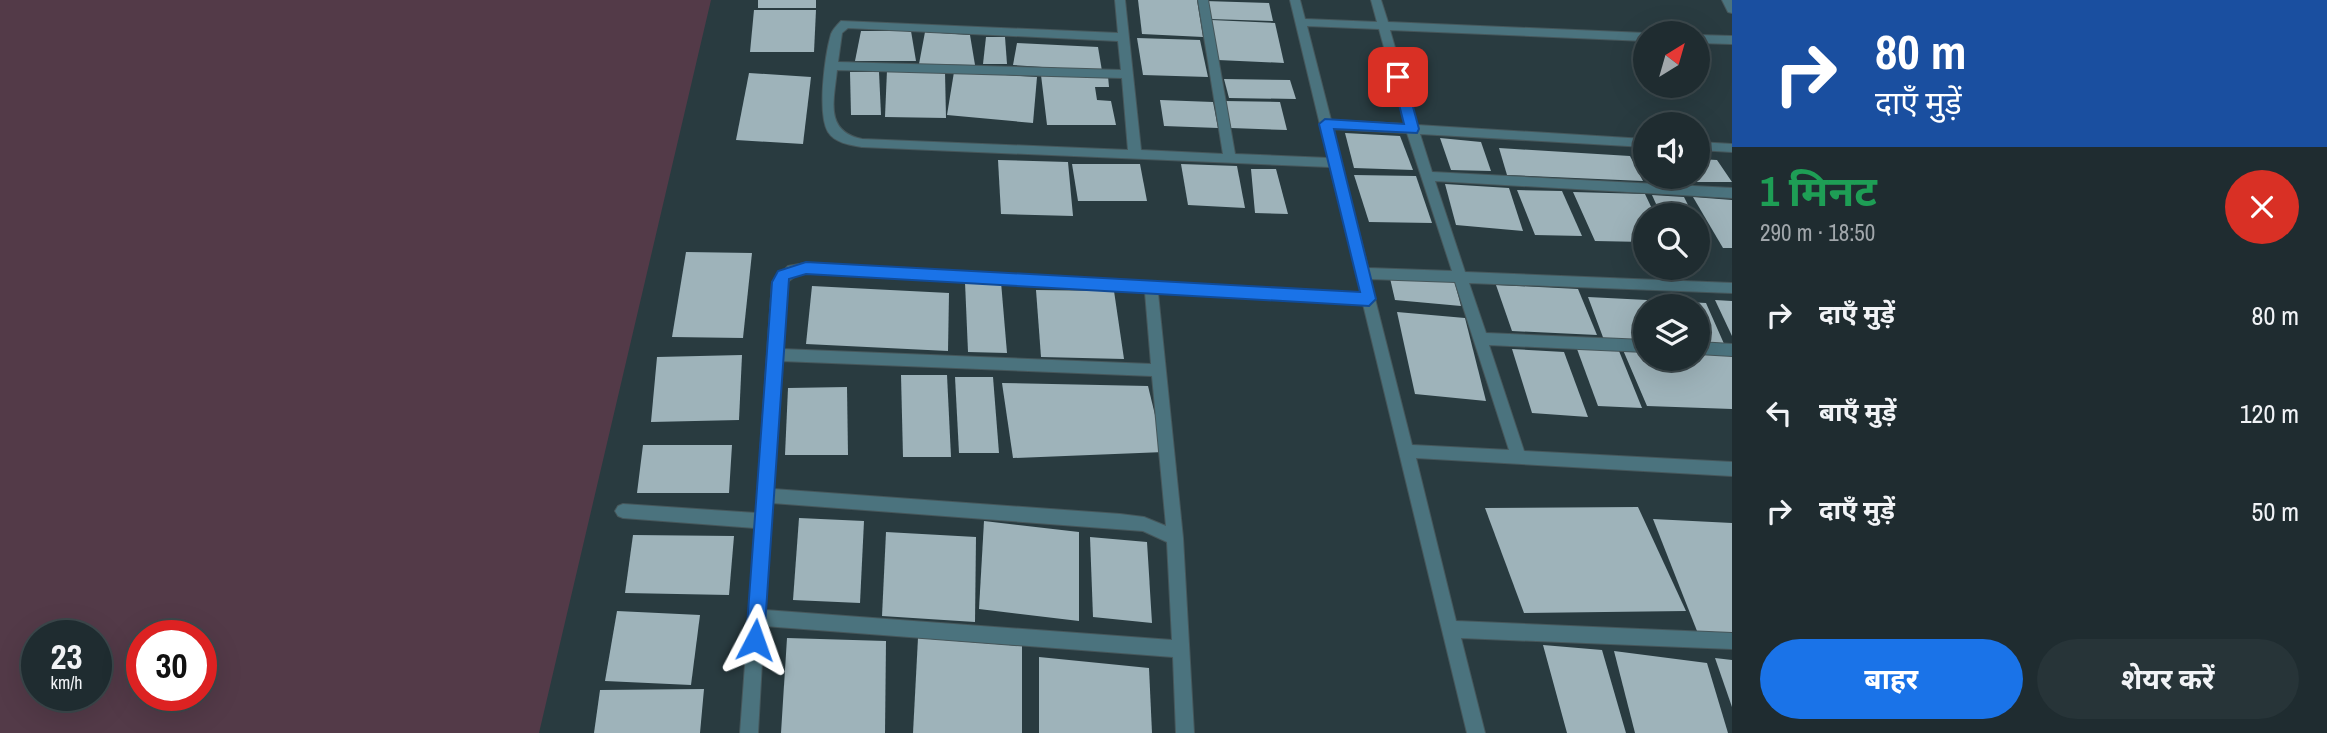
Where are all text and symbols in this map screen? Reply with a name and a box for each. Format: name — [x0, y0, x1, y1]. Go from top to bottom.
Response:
text: 80 m — [1875, 18, 1967, 84]
north arrow — [1633, 21, 1710, 98]
map controls — [1633, 21, 1710, 371]
icon: right — [1760, 28, 1851, 119]
pin — [1368, 47, 1428, 107]
icon: arrive — [1379, 58, 1417, 96]
text: दाएँ मुड़ें — [1875, 81, 1962, 124]
button: sound — [1633, 112, 1710, 189]
text: 1 मिनट — [1760, 163, 1877, 219]
button: close — [2225, 170, 2299, 244]
button: search — [1633, 203, 1710, 280]
text: 290 m · 18:50 — [1760, 217, 1875, 248]
button: layers — [1633, 294, 1710, 371]
icon: right — [1760, 296, 1798, 334]
text: दाएँ मुड़ें — [1819, 296, 1895, 331]
text: 80 m — [2252, 298, 2299, 333]
icon: left — [1760, 394, 1798, 432]
text: बाएँ मुड़ें — [1819, 394, 1896, 429]
text: 120 m — [2240, 396, 2299, 431]
icon: right — [1760, 492, 1798, 530]
text: दाएँ मुड़ें — [1819, 492, 1895, 527]
text: 50 m — [2252, 494, 2299, 529]
position arrow — [718, 603, 792, 677]
speed limit sign: 30 — [126, 620, 217, 711]
text: 23 — [51, 633, 82, 680]
button: बाहर — [1760, 639, 2023, 719]
button: शेयर करें — [2037, 639, 2299, 719]
text: km/h — [51, 670, 83, 695]

